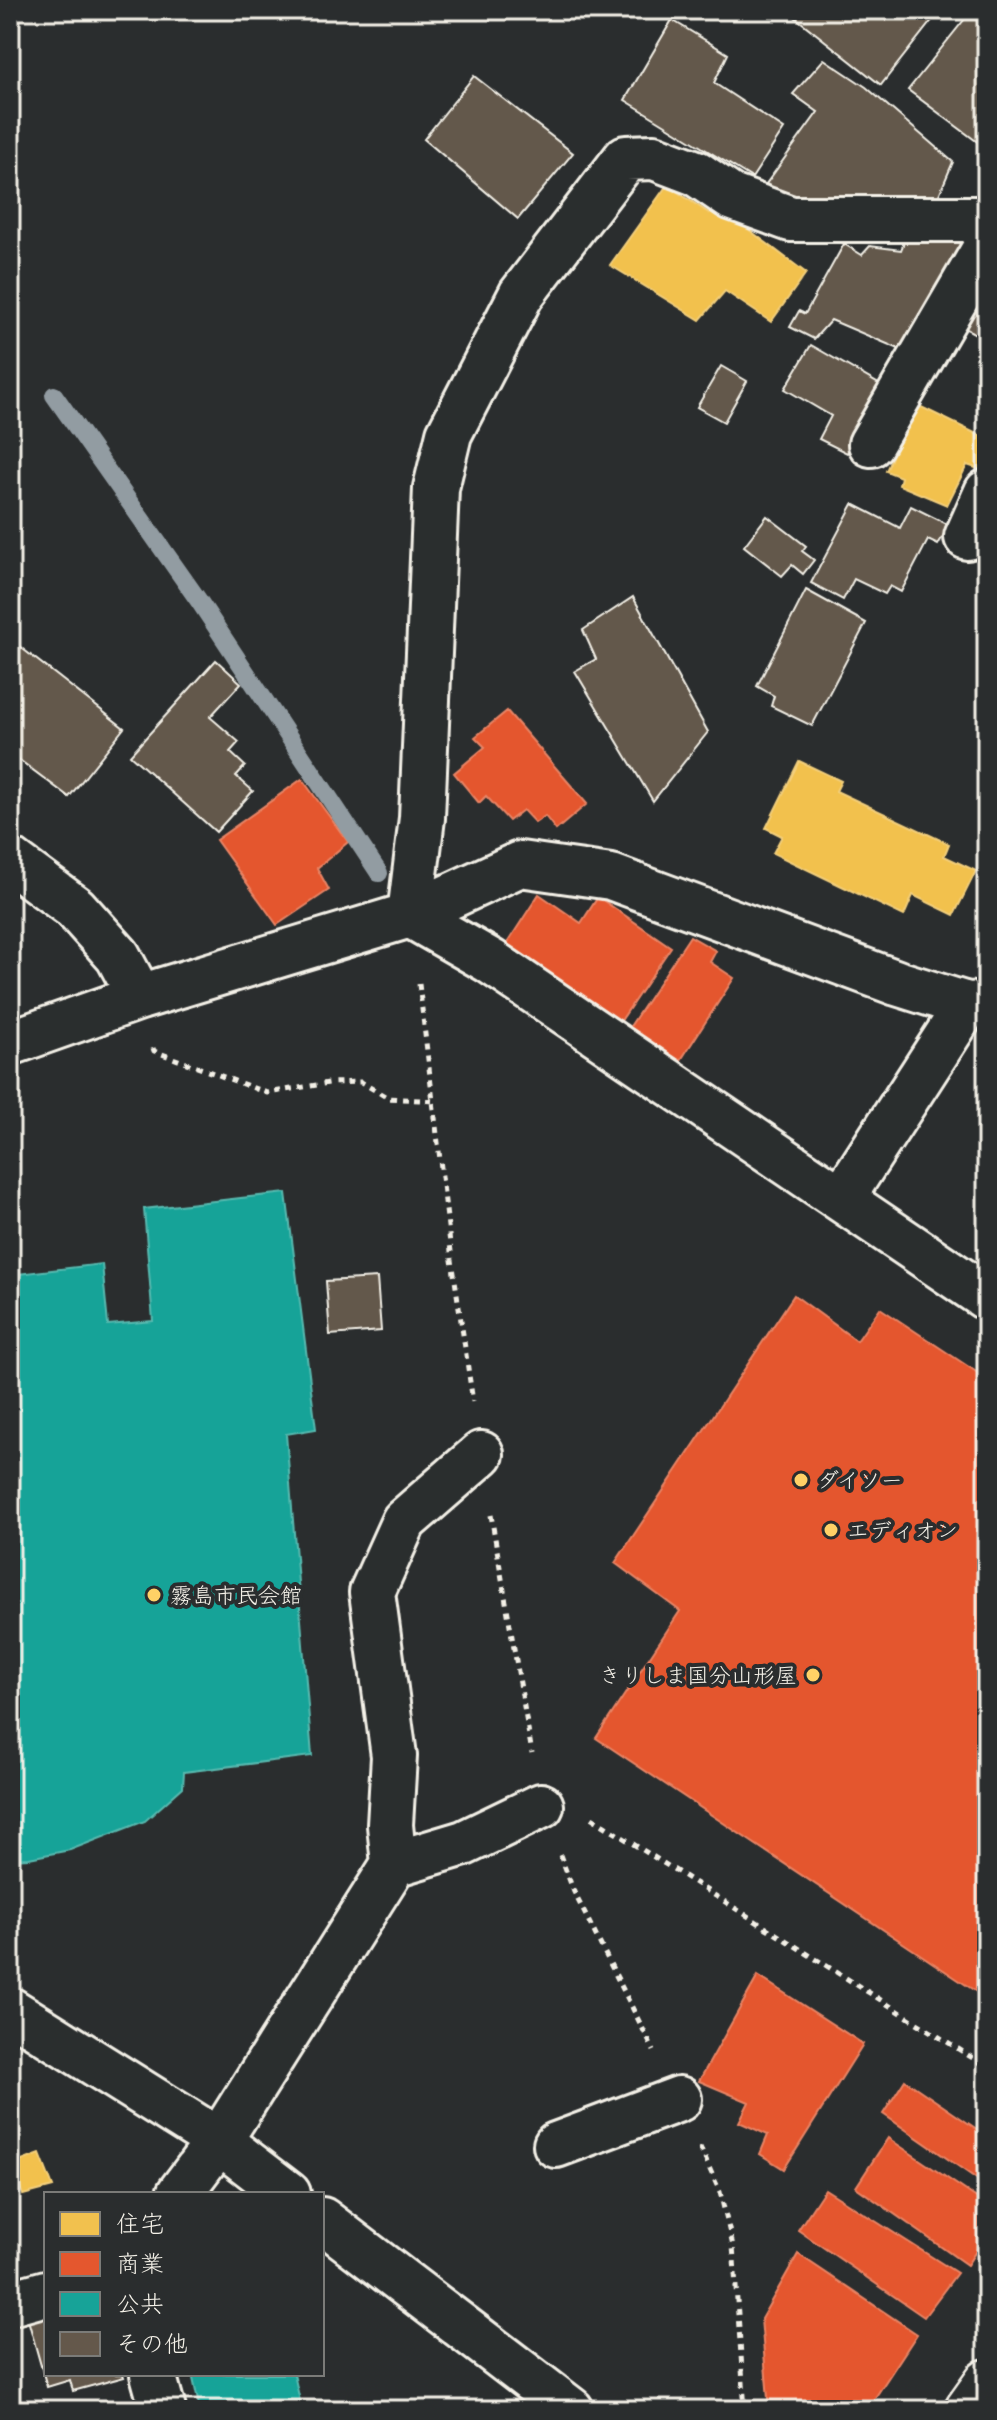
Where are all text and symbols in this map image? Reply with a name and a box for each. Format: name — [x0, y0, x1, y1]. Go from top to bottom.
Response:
place label: ダイソー — [817, 1465, 903, 1495]
marker: ダイソー — [792, 1471, 810, 1489]
place label: エディオン — [847, 1515, 958, 1545]
marker: エディオン — [822, 1521, 840, 1539]
place label: 霧島市民会館 — [170, 1580, 302, 1610]
marker: 霧島市民会館 — [145, 1586, 163, 1604]
place label: きりしま国分山形屋 — [599, 1660, 797, 1690]
marker: きりしま国分山形屋 — [804, 1666, 822, 1684]
legend — [44, 2192, 324, 2376]
text: 住宅 — [116, 2207, 164, 2239]
text: 商業 — [116, 2247, 164, 2279]
text: 公共 — [116, 2287, 164, 2319]
text: その他 — [116, 2327, 188, 2359]

